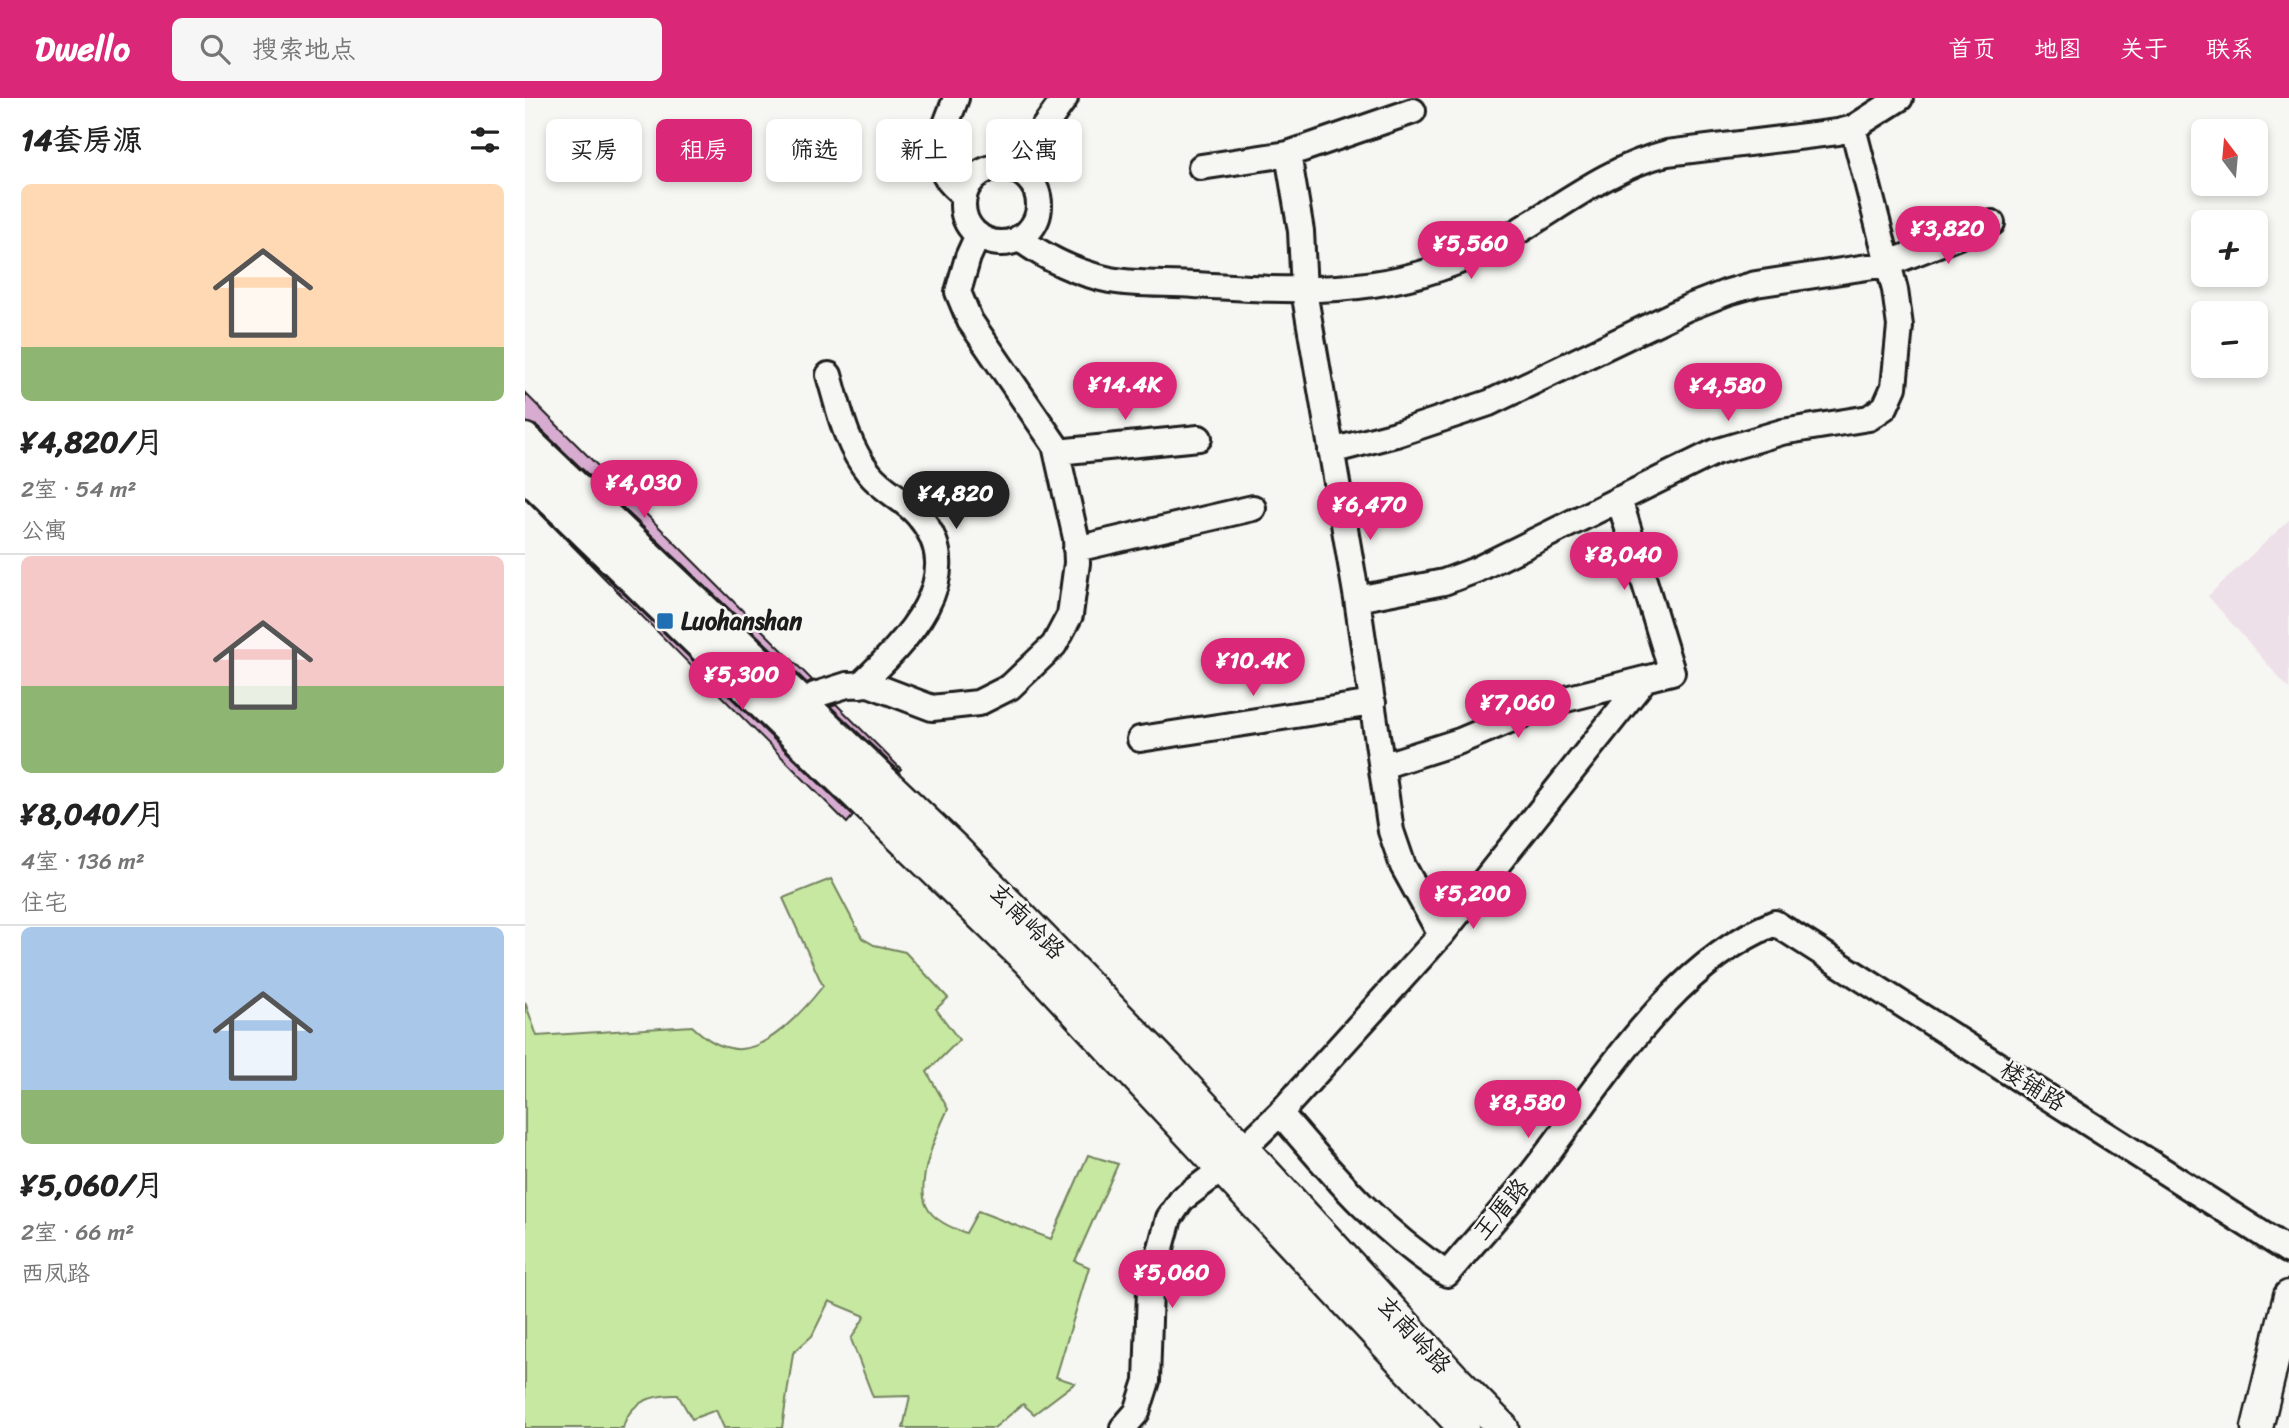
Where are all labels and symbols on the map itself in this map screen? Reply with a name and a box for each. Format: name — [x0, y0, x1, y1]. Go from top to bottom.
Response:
north arrow — [2191, 119, 2268, 196]
pin: ¥3,820 — [1891, 206, 2005, 266]
pin: ¥5,560 — [1414, 222, 1528, 281]
pin: ¥14.4K — [1068, 362, 1182, 422]
pin: ¥4,580 — [1671, 364, 1785, 423]
pin: ¥4,030 — [587, 460, 701, 520]
pin: ¥4,820 — [899, 472, 1013, 531]
pin: ¥6,470 — [1313, 482, 1427, 542]
pin: ¥8,040 — [1567, 532, 1681, 592]
place label: Luohanshan — [681, 600, 802, 642]
marker: Luohanshan — [655, 611, 675, 631]
pin: ¥10.4K — [1196, 638, 1310, 698]
pin: ¥5,300 — [685, 652, 799, 712]
pin: ¥7,060 — [1461, 680, 1575, 740]
street label: 玄南岭路 — [978, 872, 1076, 970]
pin: ¥5,200 — [1416, 872, 1530, 931]
street label: 楼铺路 — [1991, 1049, 2075, 1123]
pin: ¥8,580 — [1471, 1080, 1585, 1140]
street label: 王厝路 — [1462, 1168, 1540, 1250]
pin: ¥5,060 — [1115, 1250, 1229, 1310]
street label: 玄南岭路 — [1366, 1286, 1462, 1384]

